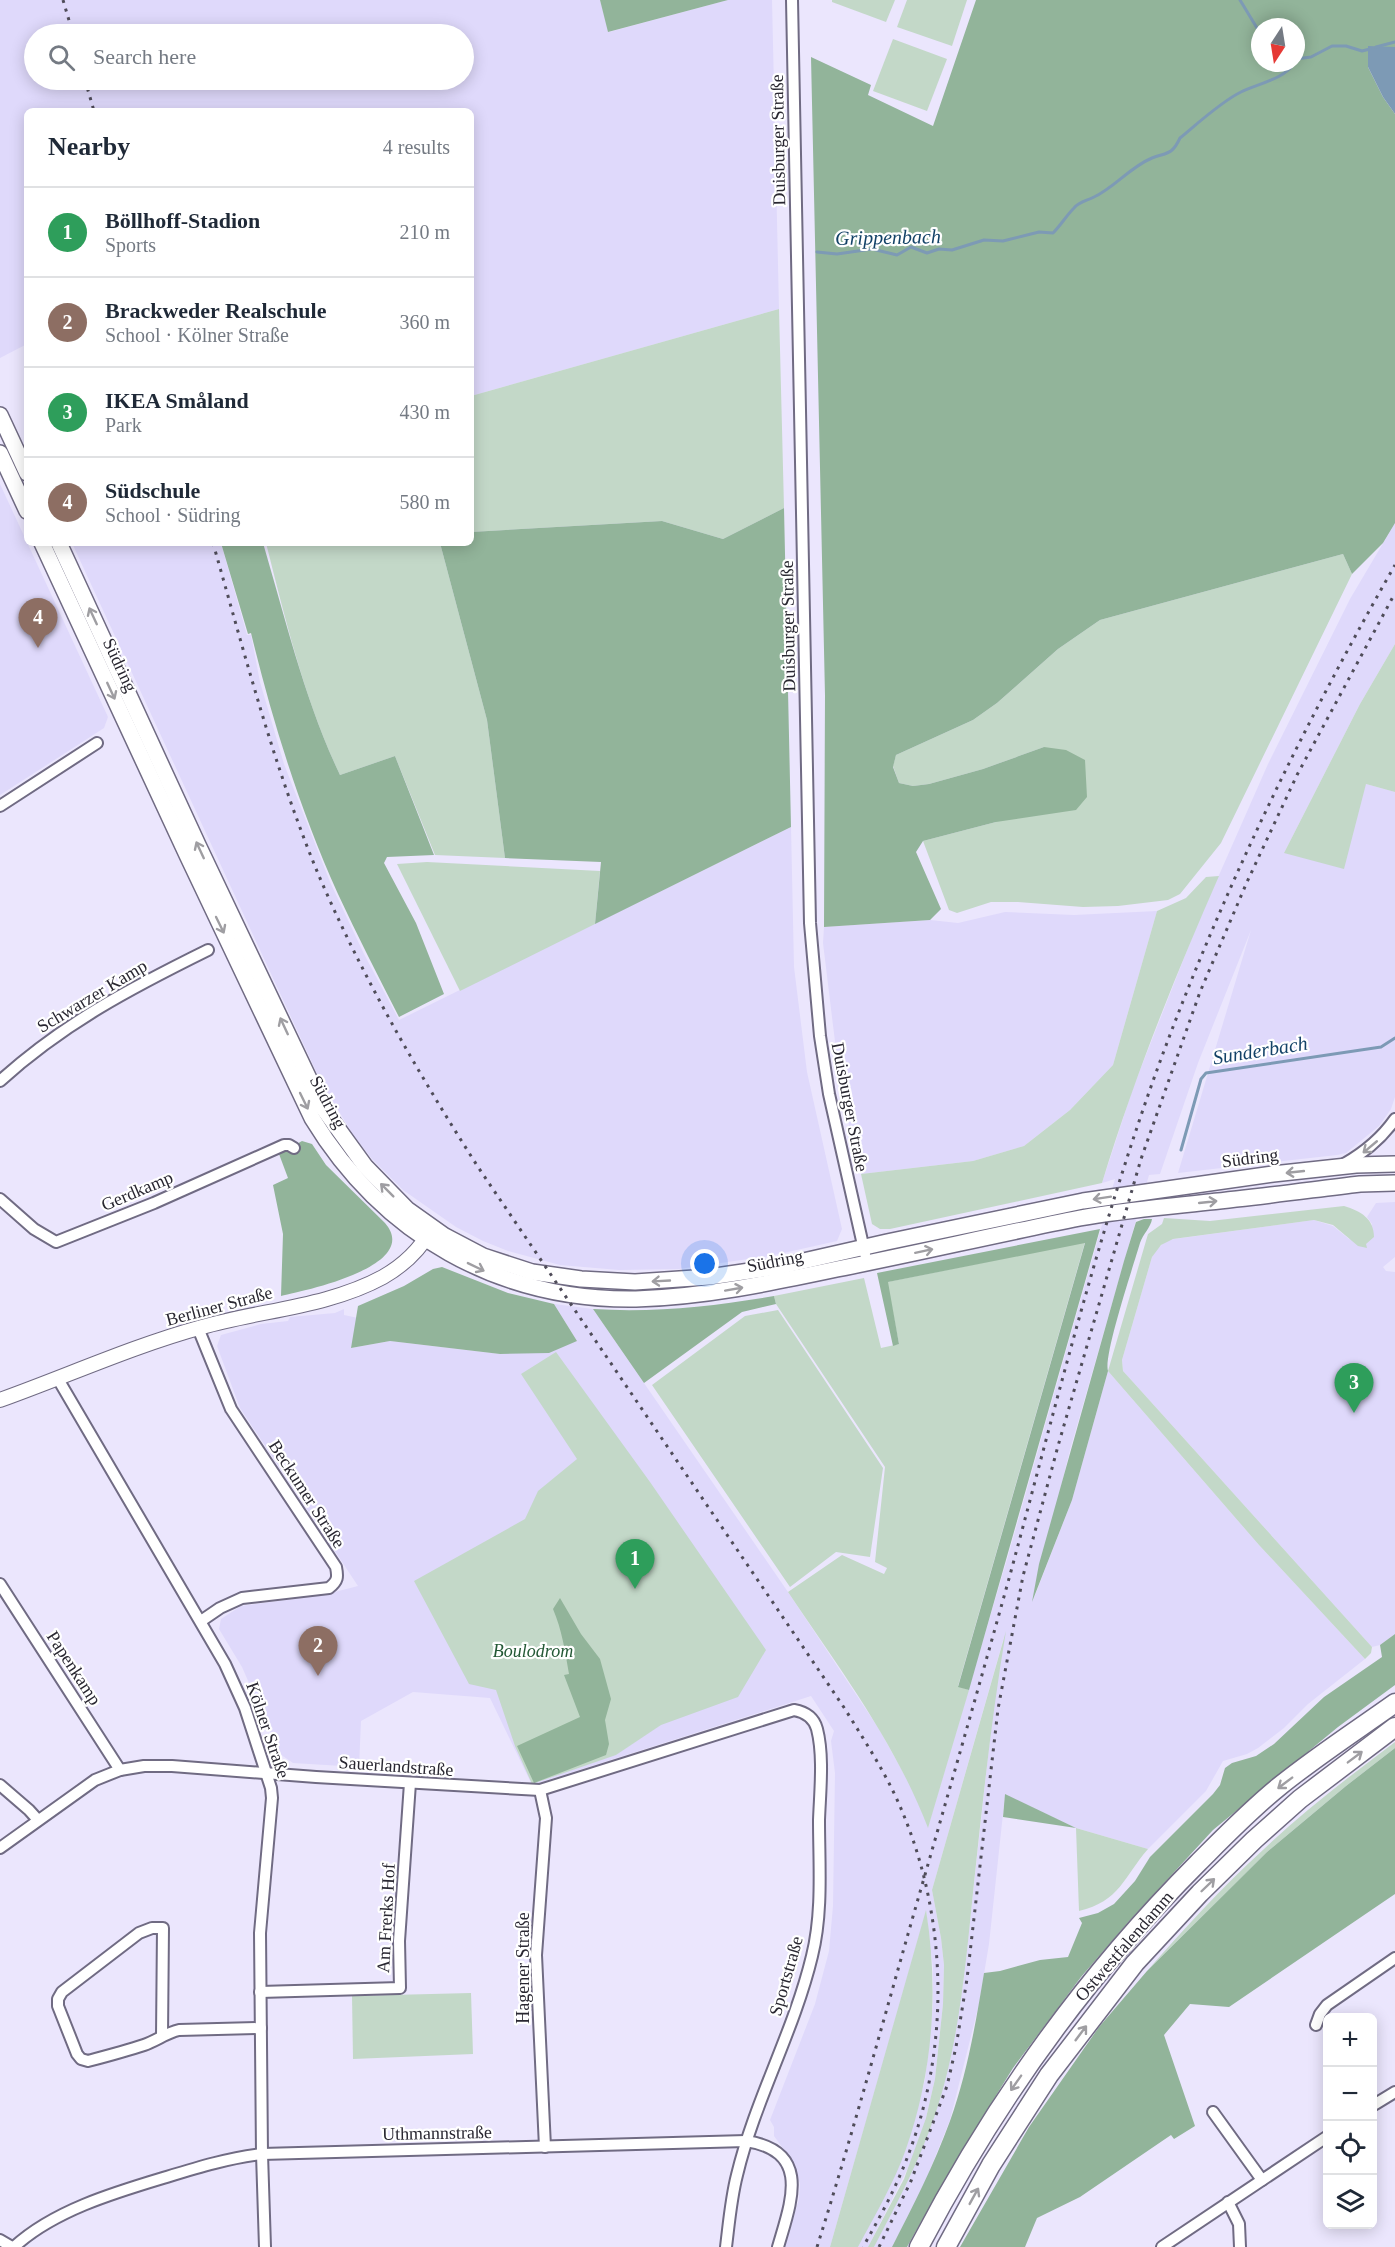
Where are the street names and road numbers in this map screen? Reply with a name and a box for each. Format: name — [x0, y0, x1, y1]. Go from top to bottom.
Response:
street label: Duisburger Straße — [767, 74, 789, 206]
street label: Duisburger Straße — [777, 560, 799, 692]
street label: Südring — [99, 635, 141, 695]
street label: Schwarzer Kamp — [34, 955, 150, 1037]
street label: Duisburger Straße — [828, 1041, 872, 1173]
street label: Südring — [306, 1072, 350, 1132]
street label: Südring — [1220, 1145, 1280, 1171]
street label: Gerdkamp — [98, 1167, 176, 1215]
street label: Südring — [745, 1246, 805, 1276]
street label: Berliner Straße — [164, 1282, 274, 1330]
street label: Beckumer Straße — [265, 1436, 349, 1552]
street label: Papenkamp — [43, 1627, 105, 1709]
street label: Kölner Straße — [242, 1679, 294, 1781]
street label: Sauerlandstraße — [338, 1752, 454, 1780]
street label: Am Frerks Hof — [373, 1863, 399, 1973]
street label: Ostwestfalendamm — [1071, 1887, 1177, 2005]
street label: Hagener Straße — [513, 1912, 533, 2024]
street label: Sportstraße — [765, 1934, 807, 2018]
street label: Uthmannstraße — [382, 2122, 492, 2144]

